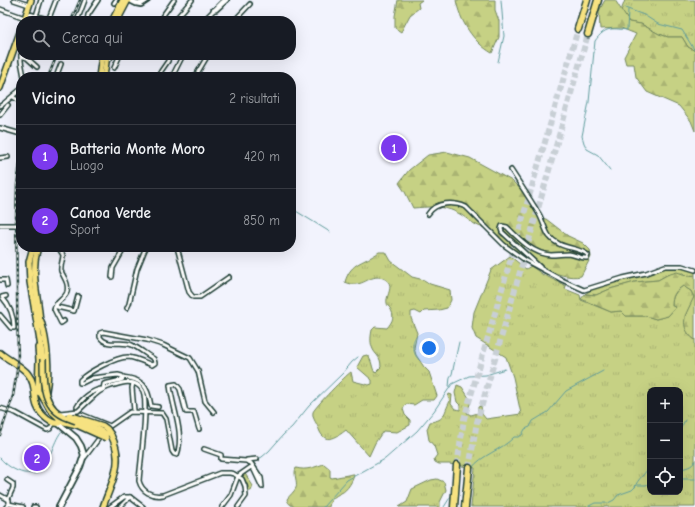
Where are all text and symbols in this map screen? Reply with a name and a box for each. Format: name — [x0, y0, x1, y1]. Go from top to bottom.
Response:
search box — [16, 16, 296, 60]
icon: search — [30, 27, 52, 49]
text: Cerca qui — [62, 29, 123, 47]
text: Vicino — [32, 89, 75, 108]
text: 2 risultati — [229, 91, 280, 106]
pin: 1 — [381, 133, 407, 163]
text: Batteria Monte Moro — [70, 140, 205, 158]
text: 1 — [42, 149, 48, 164]
text: 420 m — [244, 149, 280, 164]
text: Luogo — [70, 158, 104, 173]
text: Canoa Verde — [70, 204, 151, 222]
text: 2 — [42, 213, 48, 228]
text: 850 m — [243, 213, 280, 228]
text: Sport — [70, 222, 100, 237]
your location — [419, 338, 439, 358]
map controls — [647, 387, 683, 495]
button: + — [647, 387, 683, 423]
button: − — [647, 423, 683, 459]
pin: 2 — [24, 443, 50, 473]
button: locate — [647, 459, 683, 495]

